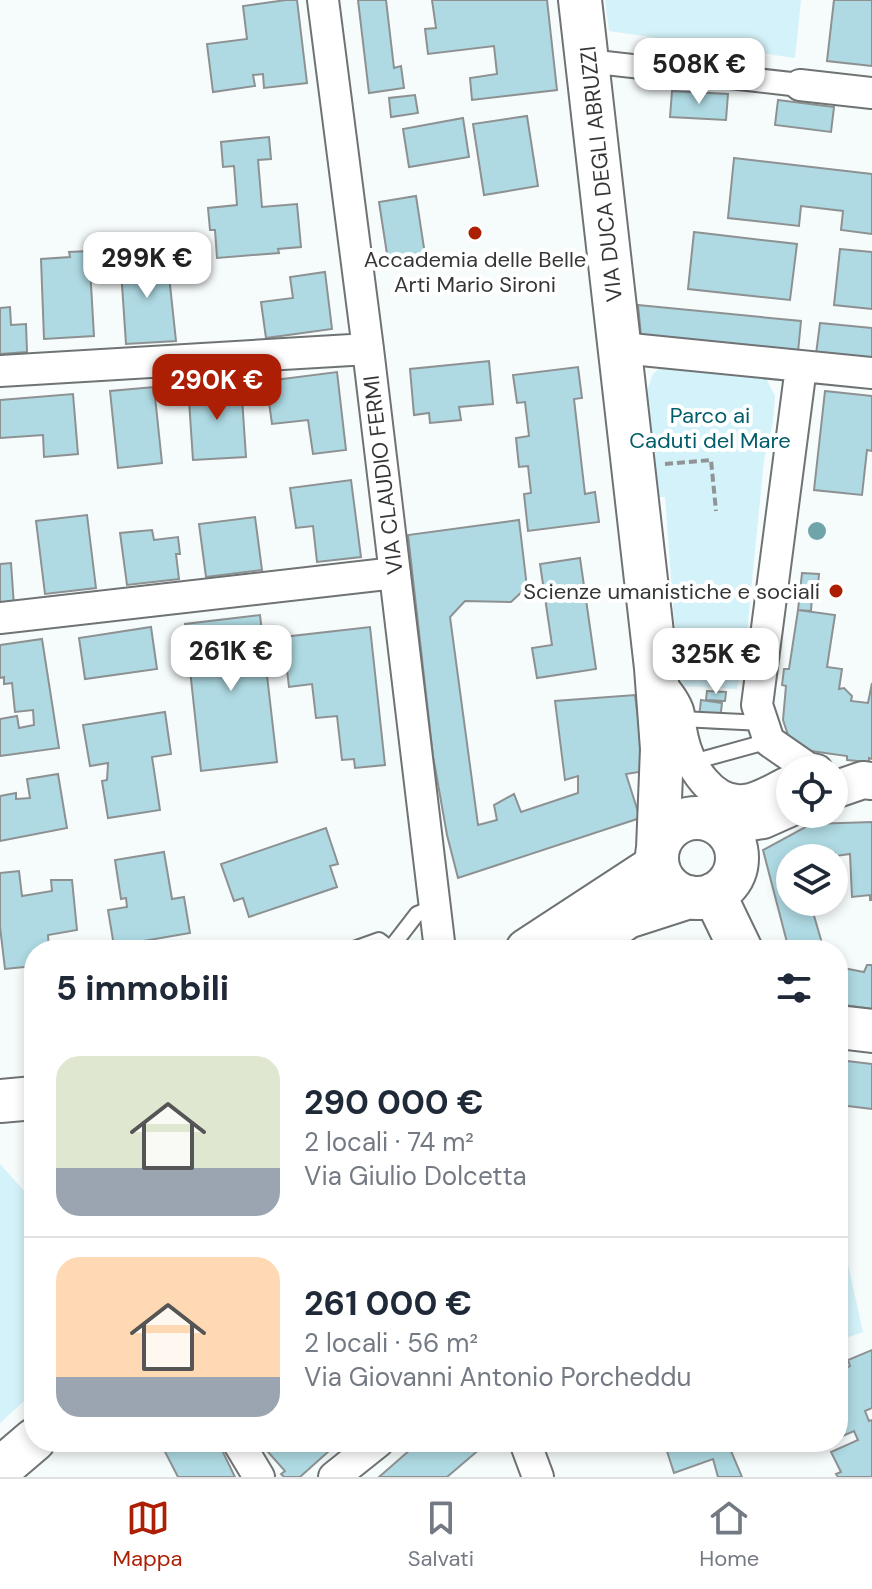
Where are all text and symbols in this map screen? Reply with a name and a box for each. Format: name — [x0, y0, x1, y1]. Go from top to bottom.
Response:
pin: 508K € — [634, 38, 764, 106]
street label: VIA DUCA DEGLI ABRUZZI — [573, 45, 629, 303]
text: 508K € — [652, 47, 746, 81]
marker: Accademia delle Belle Arti Mario Sironi — [466, 224, 484, 242]
pin: 299K € — [82, 232, 212, 300]
text: 299K € — [101, 241, 193, 275]
place label: Accademia delle Belle Arti Mario Sironi — [364, 245, 586, 299]
pin: 290K € — [152, 354, 282, 422]
text: 290K € — [170, 363, 264, 397]
street label: VIA CLAUDIO FERMI — [356, 374, 410, 576]
park label: Parco ai Caduti del Mare — [629, 401, 791, 455]
place label: Scienze umanistiche e sociali — [523, 577, 820, 606]
marker: Scienze umanistiche e sociali — [827, 582, 845, 600]
pin: 261K € — [166, 625, 296, 693]
pin: 325K € — [651, 628, 781, 696]
text: 261K € — [189, 634, 273, 668]
text: 325K € — [671, 637, 761, 671]
map controls — [776, 756, 848, 916]
button: locate — [776, 756, 848, 828]
button: layers — [776, 844, 848, 916]
text: 5 immobili — [56, 966, 229, 1011]
icon: filters — [772, 966, 816, 1010]
text: 290 000 € — [304, 1080, 484, 1125]
icon: home — [120, 1088, 216, 1184]
text: 2 locali · 74 m² — [304, 1125, 474, 1159]
text: Via Giulio Dolcetta — [304, 1159, 527, 1193]
text: 261 000 € — [304, 1281, 472, 1326]
icon: home — [120, 1289, 216, 1385]
text: 2 locali · 56 m² — [304, 1326, 478, 1360]
text: Via Giovanni Antonio Porcheddu — [304, 1360, 692, 1394]
tab: Mappa — [113, 1496, 183, 1573]
tab: Salvati — [408, 1496, 474, 1573]
tab: Home — [699, 1496, 759, 1573]

